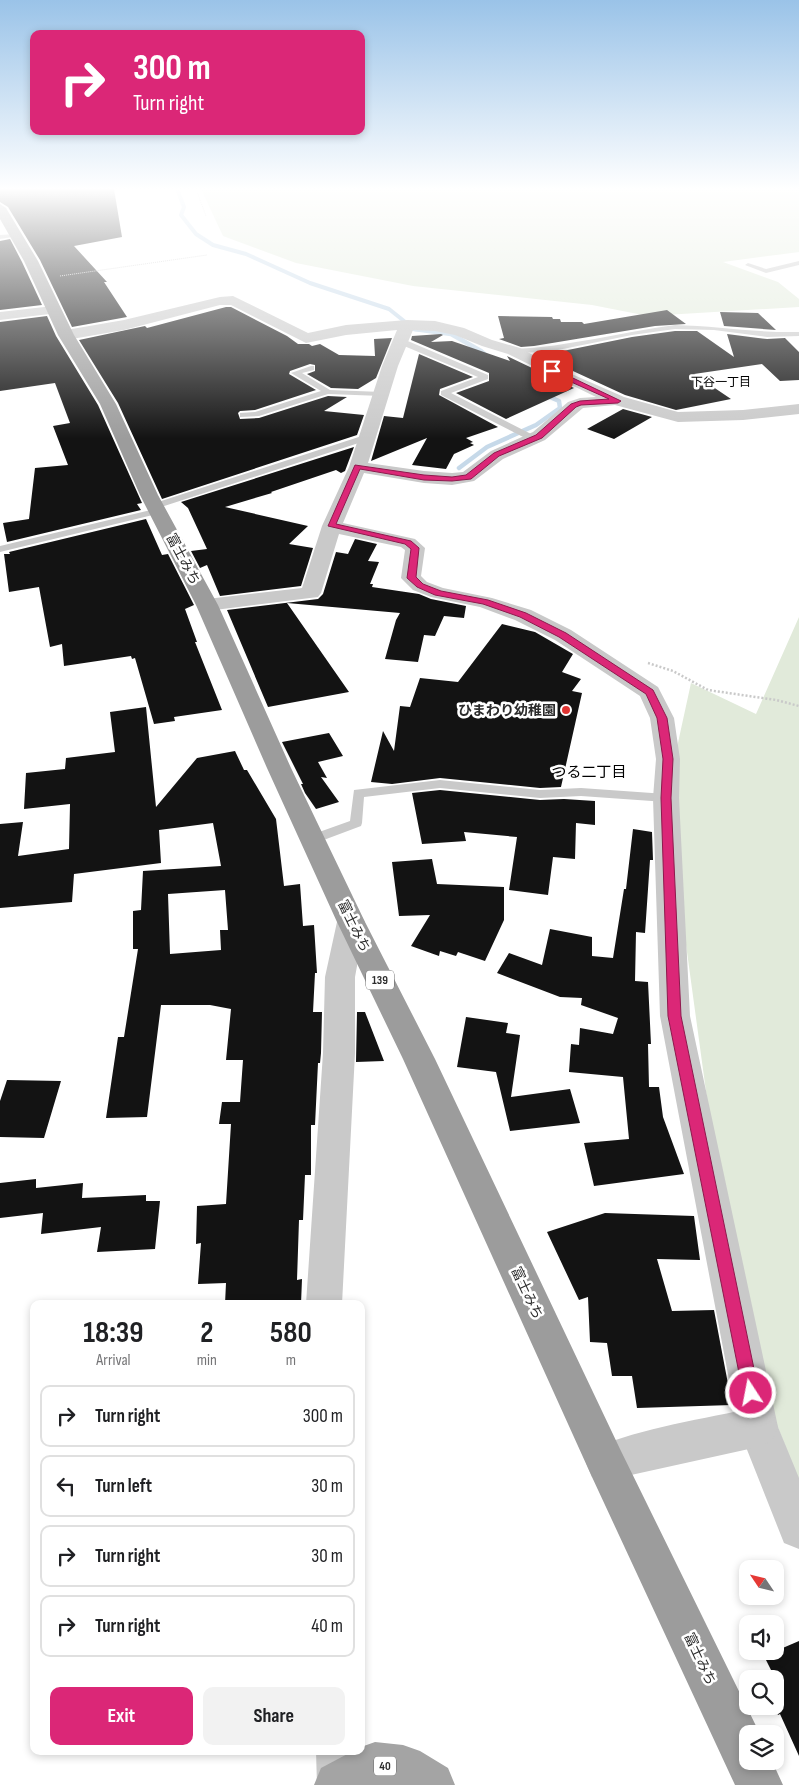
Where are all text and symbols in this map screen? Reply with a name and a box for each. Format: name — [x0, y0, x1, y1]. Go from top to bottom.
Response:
text: 300 m — [133, 47, 211, 90]
icon: right — [50, 50, 115, 115]
text: Turn right — [133, 90, 204, 117]
pin — [531, 350, 573, 392]
icon: arrive — [538, 357, 566, 385]
district label: 下谷一丁目 — [691, 375, 751, 390]
street label: 富士みち — [162, 530, 204, 588]
place label: ひまわり幼稚園 — [458, 702, 556, 719]
marker: ひまわり幼稚園 — [560, 704, 572, 716]
district label: つる二丁目 — [551, 763, 627, 782]
street label: 富士みち — [334, 897, 374, 955]
road number: 139 — [366, 970, 394, 990]
street label: 富士みち — [507, 1264, 547, 1322]
text: 18:39 — [83, 1315, 144, 1351]
text: 2 — [200, 1315, 213, 1351]
text: 580 — [270, 1315, 312, 1351]
text: Arrival — [96, 1351, 131, 1370]
text: min — [197, 1351, 217, 1370]
text: m — [286, 1351, 296, 1370]
position arrow — [724, 1366, 776, 1418]
icon: right — [52, 1402, 80, 1430]
text: Turn right — [95, 1405, 160, 1428]
text: 300 m — [303, 1405, 343, 1428]
icon: left — [52, 1472, 80, 1500]
text: Turn left — [95, 1475, 152, 1498]
text: 30 m — [311, 1475, 343, 1498]
icon: right — [52, 1542, 80, 1570]
text: Turn right — [95, 1545, 160, 1568]
text: 30 m — [311, 1545, 343, 1568]
north arrow — [739, 1560, 784, 1605]
map controls — [739, 1560, 784, 1770]
icon: right — [52, 1612, 80, 1640]
text: Turn right — [95, 1615, 160, 1638]
text: 40 m — [311, 1615, 343, 1638]
button: sound — [739, 1615, 784, 1660]
street label: 富士みち — [680, 1630, 720, 1688]
button: search — [739, 1670, 784, 1715]
button: Exit — [50, 1687, 193, 1745]
button: Share — [203, 1687, 345, 1745]
button: layers — [739, 1725, 784, 1770]
road number: 40 — [374, 1756, 396, 1775]

